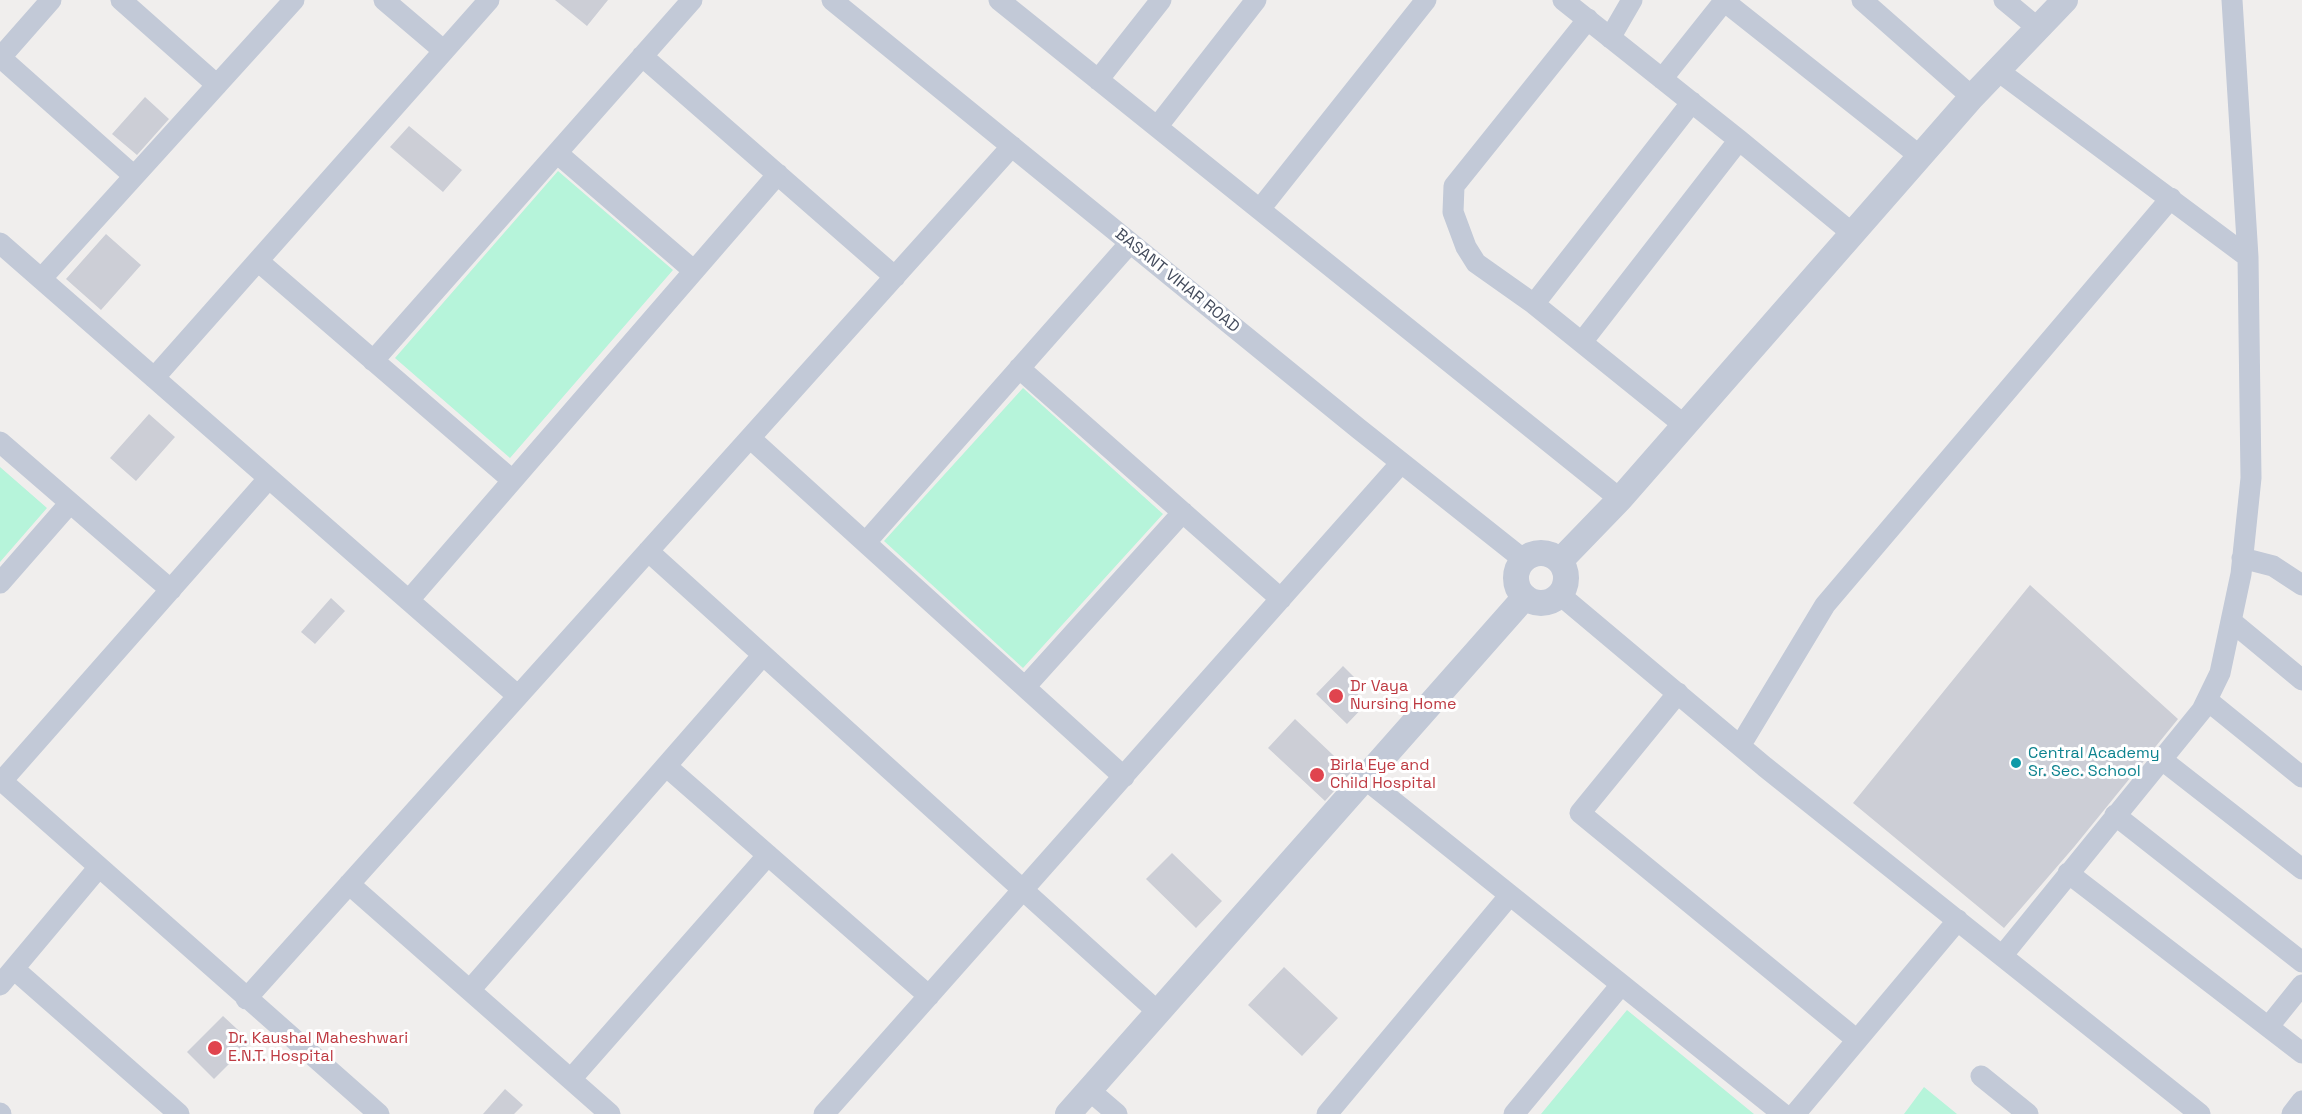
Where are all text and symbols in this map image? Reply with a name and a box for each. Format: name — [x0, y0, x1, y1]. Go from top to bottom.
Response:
street label: BASANT VIHAR ROAD — [1111, 225, 1243, 337]
place label: Dr Vaya Nursing Home — [1350, 677, 1456, 715]
marker: Dr Vaya Nursing Home — [1327, 687, 1345, 705]
place label: Central Academy Sr. Sec. School — [2028, 744, 2160, 782]
place label: Birla Eye and Child Hospital — [1330, 756, 1436, 794]
marker: Central Academy Sr. Sec. School — [2009, 756, 2023, 770]
marker: Birla Eye and Child Hospital — [1308, 766, 1326, 784]
place label: Dr. Kaushal Maheshwari E.N.T. Hospital — [228, 1029, 408, 1067]
marker: Dr. Kaushal Maheshwari E.N.T. Hospital — [206, 1039, 224, 1057]

